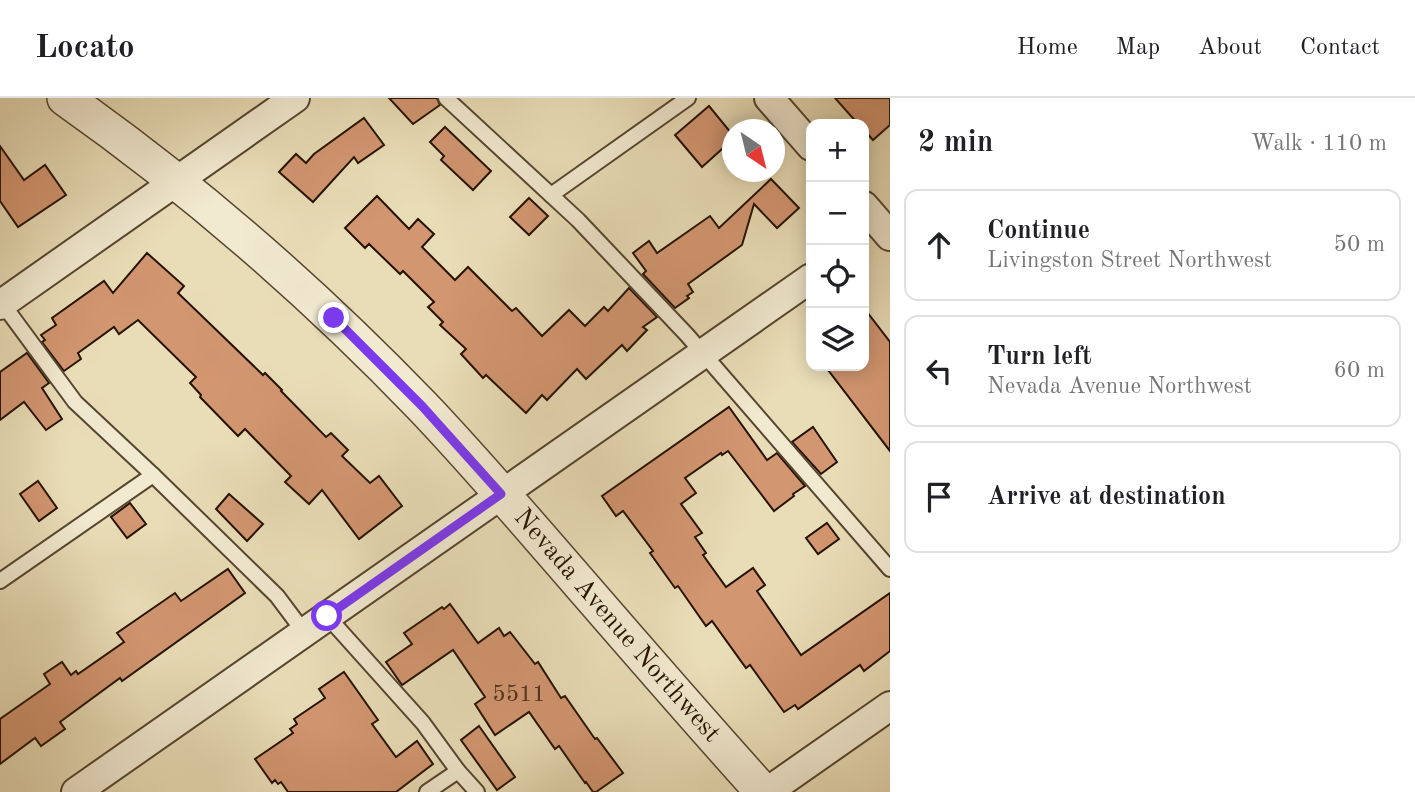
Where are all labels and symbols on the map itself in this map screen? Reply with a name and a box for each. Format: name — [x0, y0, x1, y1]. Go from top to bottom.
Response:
north arrow — [722, 119, 785, 182]
route end — [318, 302, 349, 333]
street label: Nevada Avenue Northwest — [509, 504, 725, 747]
route start — [311, 600, 342, 631]
house number: 5511 — [492, 683, 546, 706]

